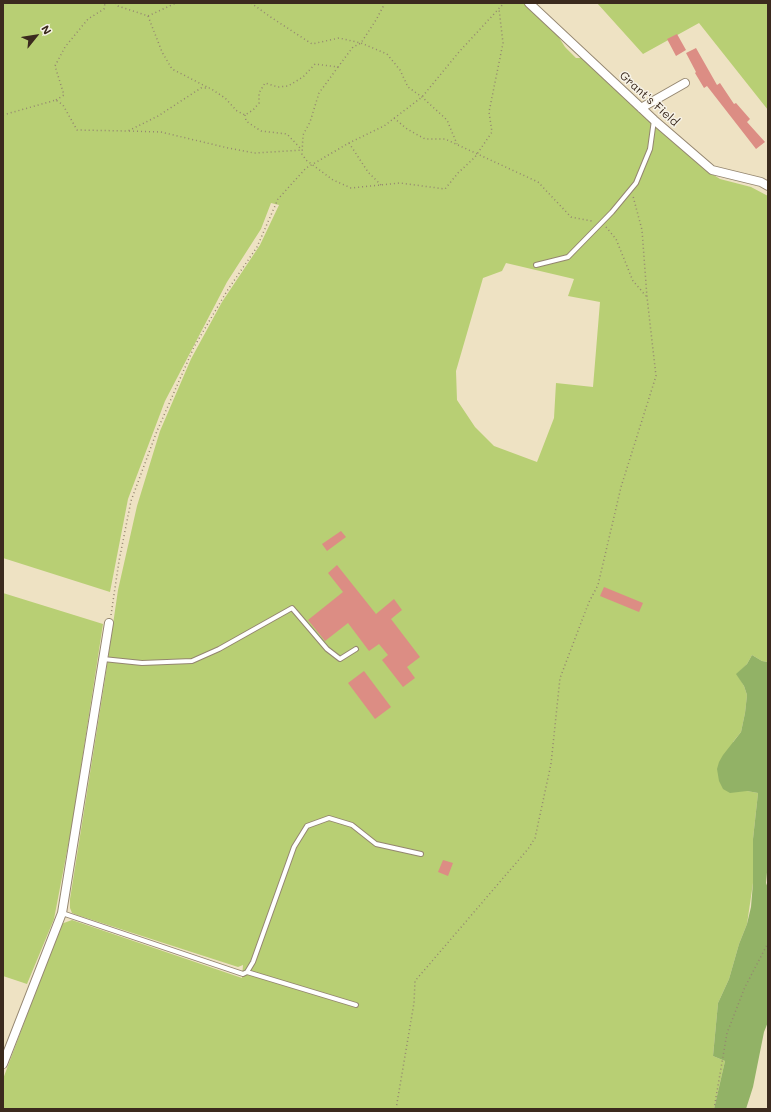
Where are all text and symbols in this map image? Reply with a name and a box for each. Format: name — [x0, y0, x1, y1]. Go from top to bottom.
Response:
north arrow — [16, 16, 56, 56]
text: N — [38, 22, 55, 37]
street label: Grant's Field — [616, 69, 682, 129]

